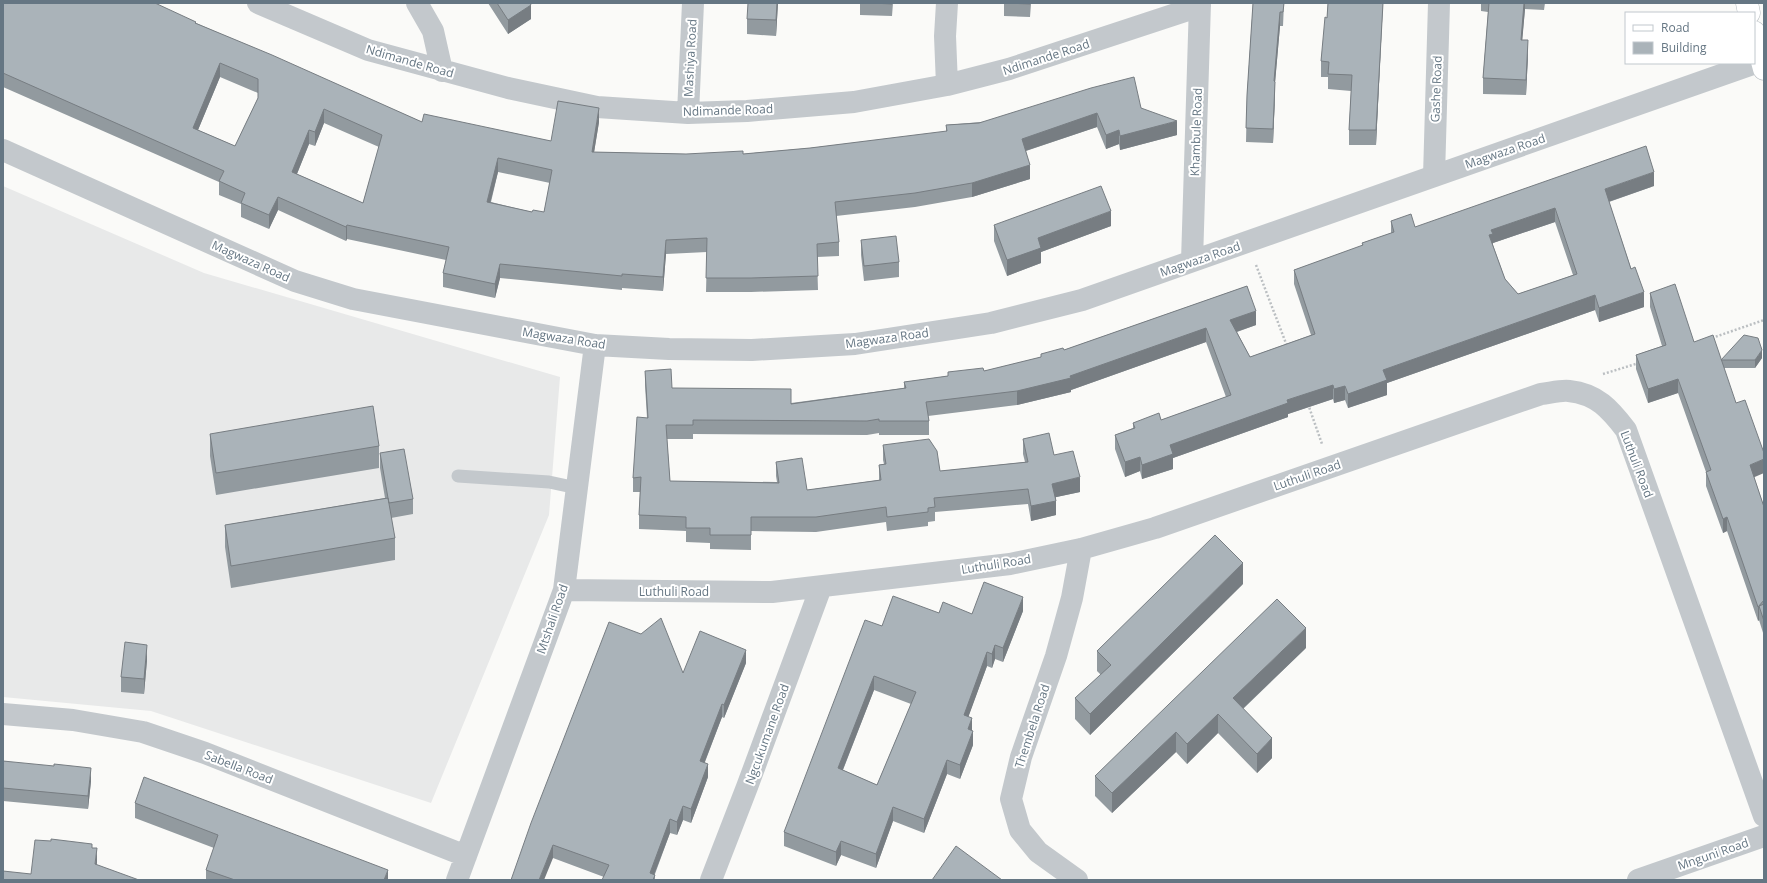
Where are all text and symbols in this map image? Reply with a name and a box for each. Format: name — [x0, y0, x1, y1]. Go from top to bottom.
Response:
legend — [1625, 12, 1755, 64]
street label: Mashiya Road — [679, 19, 701, 97]
text: Road — [1661, 19, 1690, 36]
street label: Ndimande Road — [1000, 35, 1092, 79]
text: Building — [1661, 39, 1707, 56]
street label: Ndimande Road — [364, 40, 456, 82]
street label: Gashe Road — [1426, 55, 1446, 123]
street label: Khambule Road — [1186, 87, 1206, 177]
street label: Ndimande Road — [683, 100, 773, 120]
street label: Magwaza Road — [1463, 129, 1547, 173]
street label: Magwaza Road — [209, 236, 293, 286]
street label: Magwaza Road — [1158, 237, 1242, 281]
street label: Magwaza Road — [521, 323, 607, 353]
street label: Magwaza Road — [844, 324, 930, 352]
street label: Luthuli Road — [1616, 428, 1658, 500]
street label: Luthuli Road — [1271, 455, 1343, 495]
street label: Luthuli Road — [960, 550, 1032, 578]
street label: Mtshali Road — [532, 582, 572, 656]
street label: Luthuli Road — [639, 583, 709, 600]
street label: Ngcukumane Road — [741, 681, 793, 787]
street label: Thembela Road — [1010, 682, 1054, 770]
street label: Sabella Road — [202, 746, 276, 788]
street label: Mnguni Road — [1675, 834, 1751, 874]

